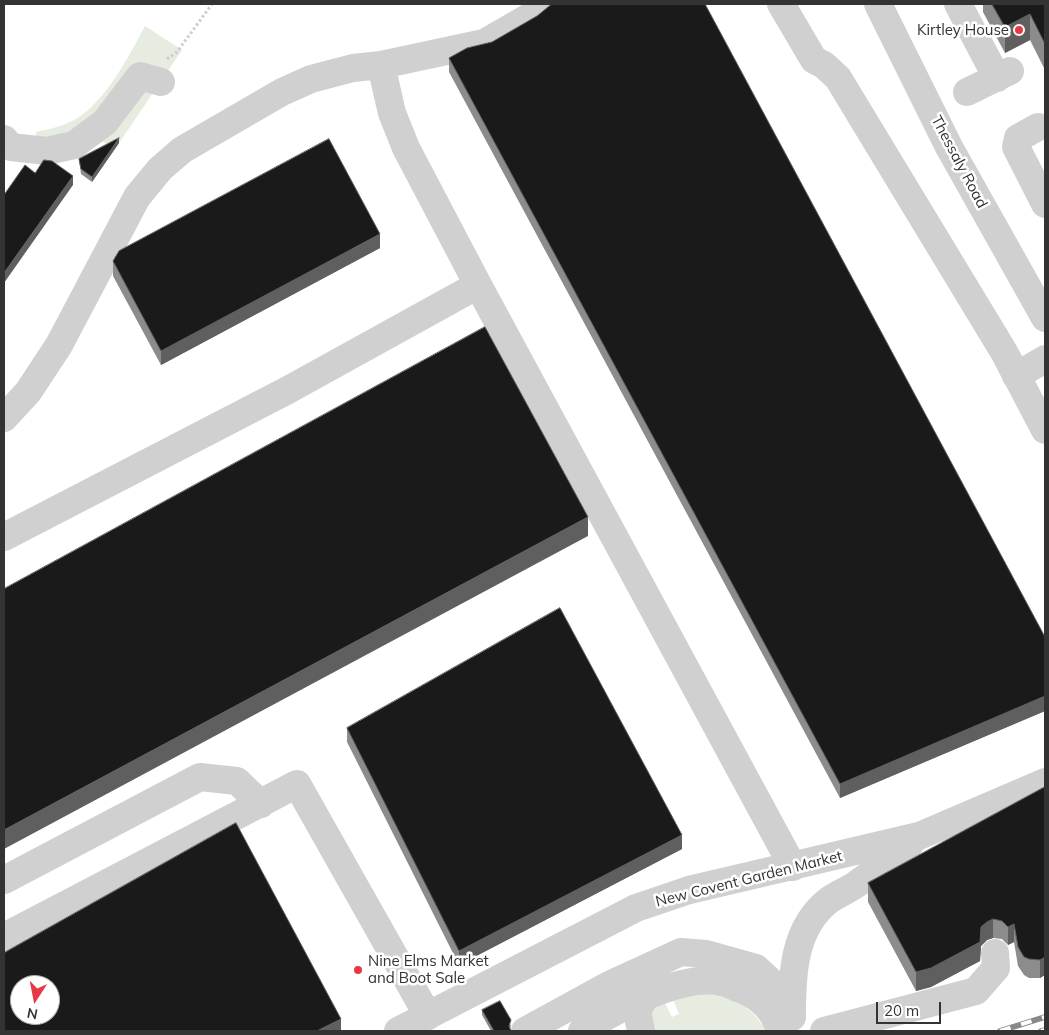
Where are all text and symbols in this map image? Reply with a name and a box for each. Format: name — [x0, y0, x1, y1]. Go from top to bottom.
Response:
place label: Kirtley House — [917, 21, 1009, 39]
marker: Kirtley House — [1013, 24, 1025, 36]
street label: Thessaly Road — [927, 113, 991, 211]
street label: New Covent Garden Market — [654, 847, 844, 911]
place label: Nine Elms Market and Boot Sale — [368, 952, 489, 987]
marker: Nine Elms Market and Boot Sale — [352, 964, 364, 976]
north arrow — [10, 975, 60, 1025]
scale bar — [879, 992, 944, 1024]
text: 20 m — [884, 1001, 919, 1020]
text: N — [25, 1004, 39, 1024]

